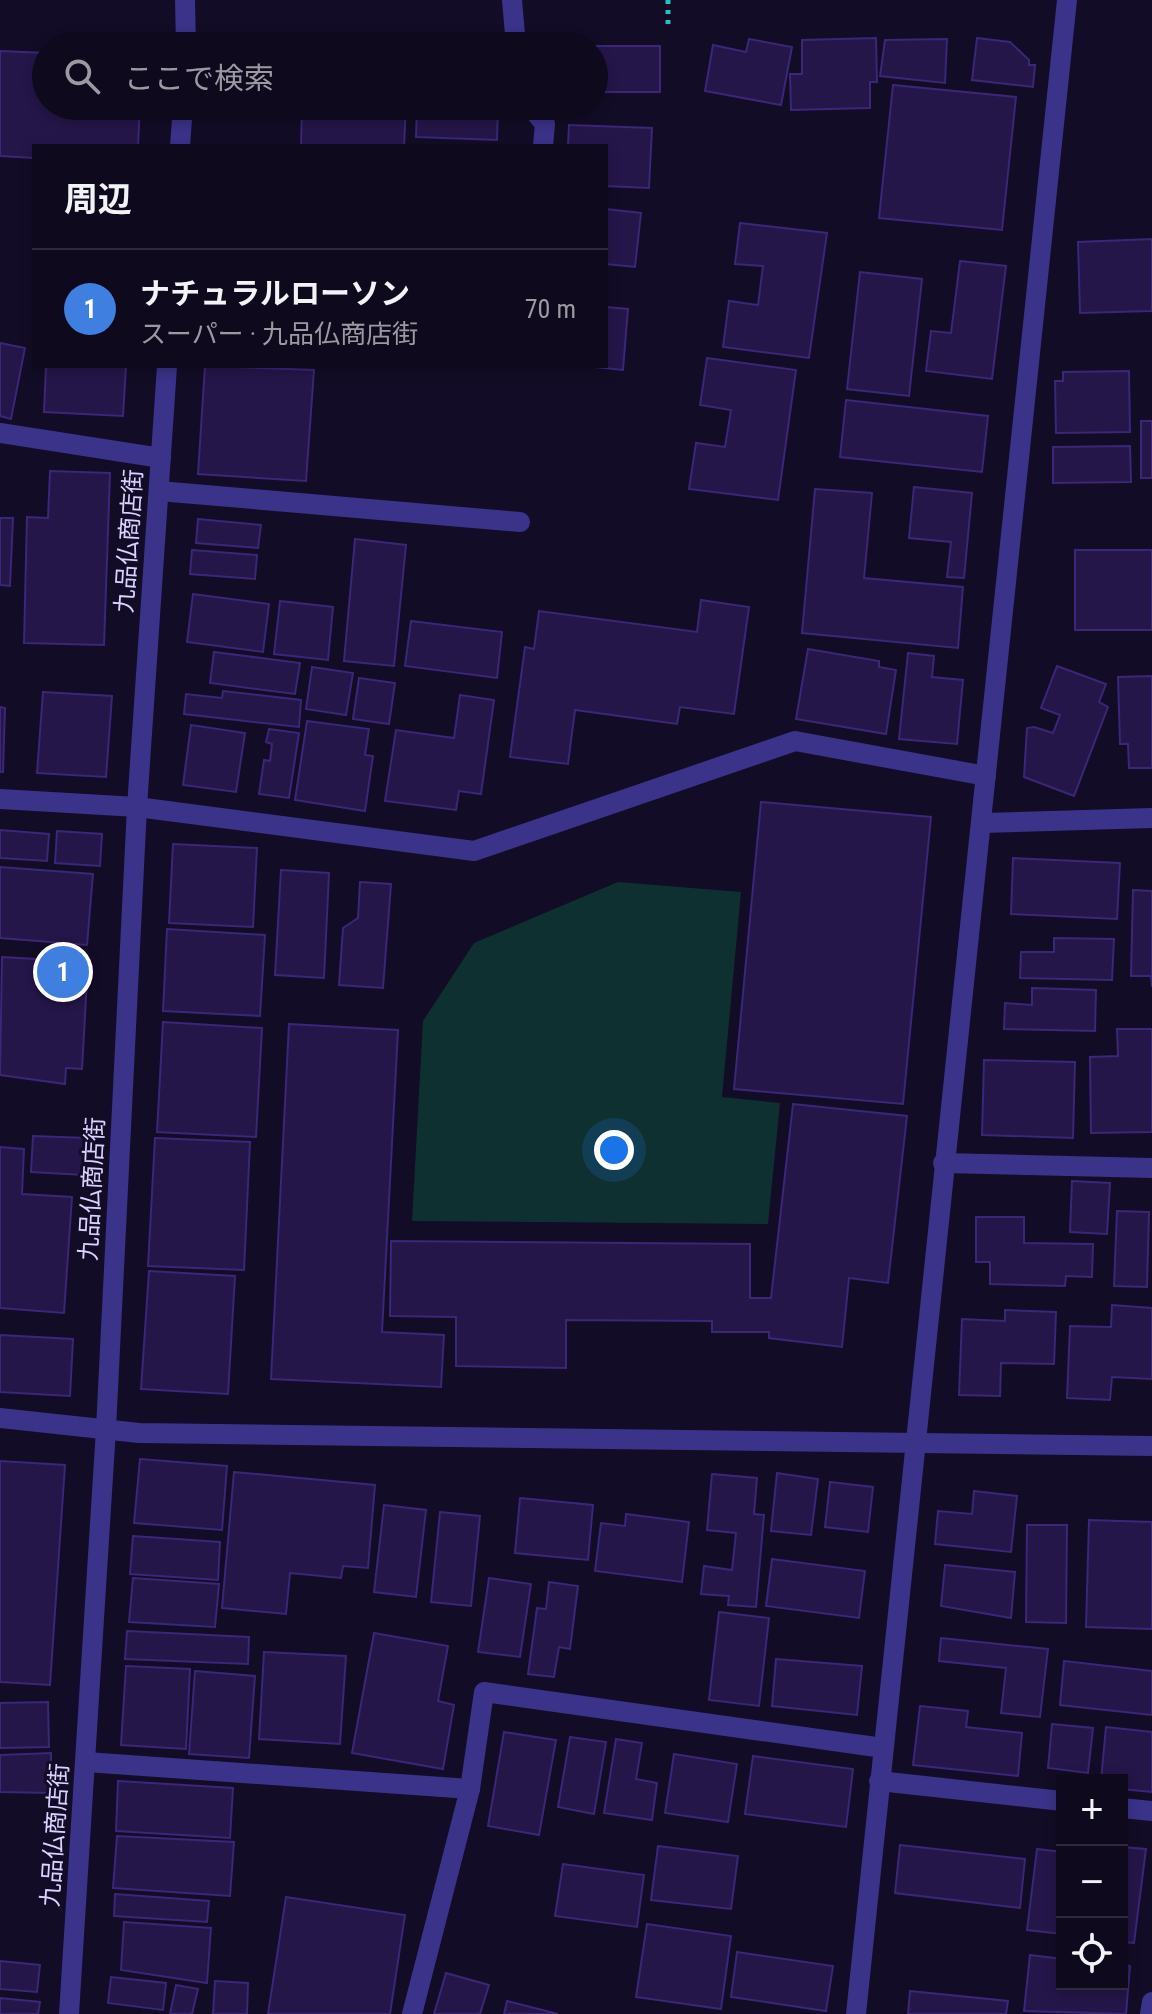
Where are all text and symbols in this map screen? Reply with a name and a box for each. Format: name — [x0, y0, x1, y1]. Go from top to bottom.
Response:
search box — [32, 32, 608, 120]
icon: search — [60, 54, 104, 98]
text: ここで検索 — [124, 61, 274, 96]
text: 周辺 — [64, 179, 132, 219]
text: ナチュラルローソン — [140, 276, 410, 311]
text: 1 — [83, 294, 97, 324]
text: 70 m — [525, 294, 576, 324]
text: スーパー · 九品仏商店街 — [140, 319, 418, 349]
street label: 九品仏商店街 — [110, 468, 148, 614]
pin: 1 — [37, 942, 89, 1002]
street label: 九品仏商店街 — [74, 1116, 110, 1262]
your location — [594, 1130, 634, 1170]
street label: 九品仏商店街 — [36, 1762, 74, 1908]
map controls — [1056, 1774, 1128, 1990]
button: + — [1056, 1774, 1128, 1846]
button: − — [1056, 1846, 1128, 1918]
button: locate — [1056, 1918, 1128, 1990]

